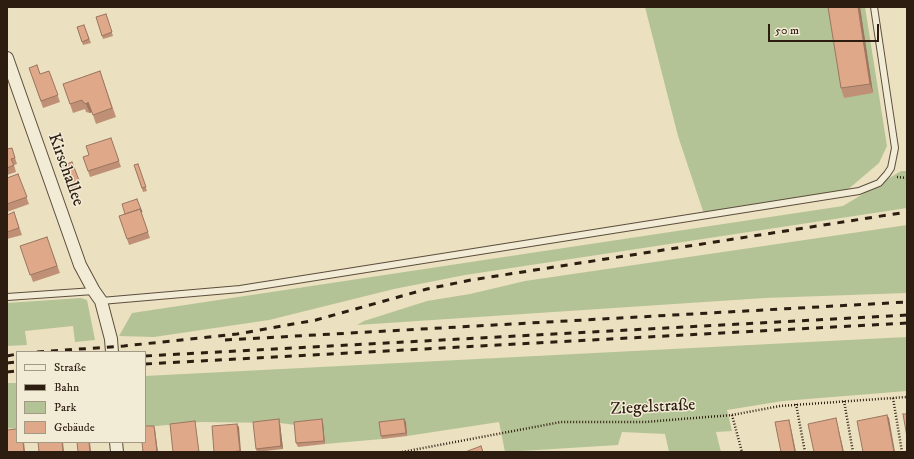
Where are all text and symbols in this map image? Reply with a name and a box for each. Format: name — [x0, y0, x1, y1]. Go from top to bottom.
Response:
scale bar — [770, 16, 881, 42]
text: 50 m — [775, 23, 799, 38]
street label: Kirschallee — [42, 131, 88, 209]
legend — [16, 351, 146, 443]
text: Straße — [54, 360, 86, 375]
text: Bahn — [54, 380, 79, 395]
street label: Ziegelstraße — [610, 396, 696, 420]
text: Park — [54, 400, 76, 415]
text: Gebäude — [54, 420, 95, 435]

